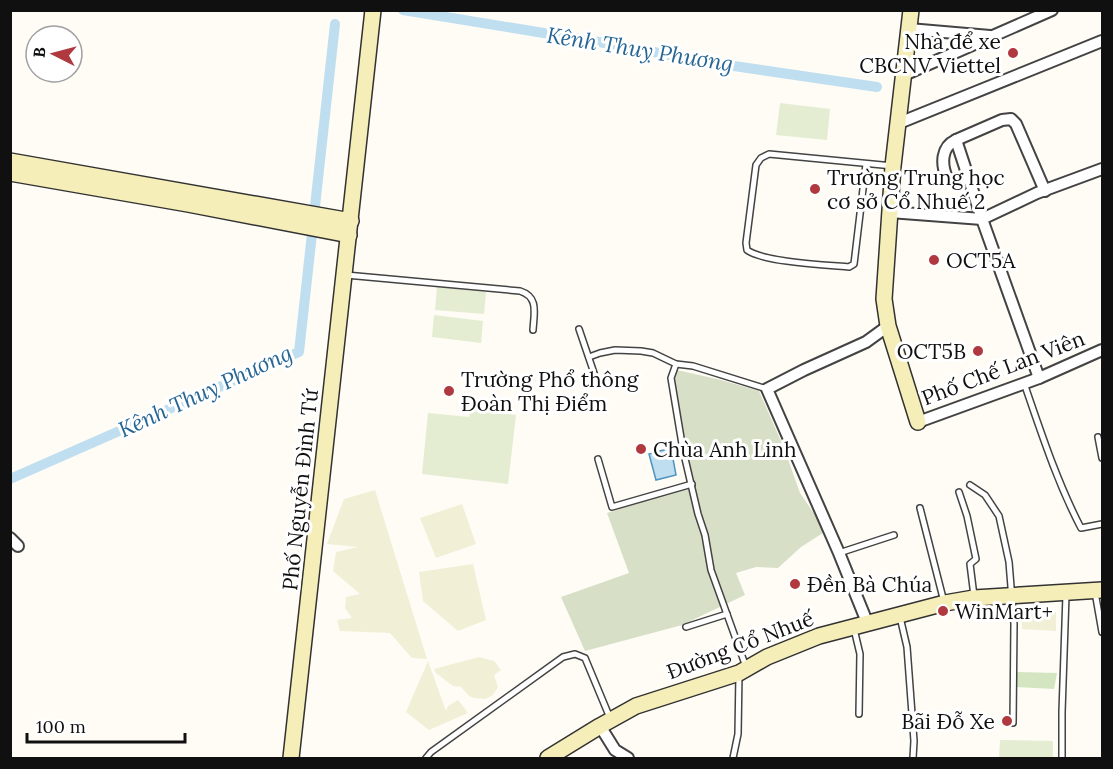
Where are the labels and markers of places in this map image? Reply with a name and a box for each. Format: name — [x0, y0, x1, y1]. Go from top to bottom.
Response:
place label: Nhà để xe CBCNV Viettel — [859, 28, 1001, 79]
marker: Nhà để xe CBCNV Viettel — [1006, 46, 1020, 60]
place label: Trường Trung học cơ sở Cổ Nhuế 2 — [827, 164, 1005, 215]
marker: Trường Trung học cơ sở Cổ Nhuế 2 — [808, 182, 822, 196]
place label: OCT5A — [946, 247, 1016, 274]
marker: OCT5A — [927, 253, 941, 267]
place label: OCT5B — [897, 338, 966, 365]
marker: OCT5B — [971, 344, 985, 358]
place label: Trường Phổ thông Đoàn Thị Điểm — [461, 366, 639, 417]
marker: Trường Phổ thông Đoàn Thị Điểm — [442, 384, 456, 398]
place label: Chùa Anh Linh — [653, 436, 797, 463]
marker: Chùa Anh Linh — [634, 442, 648, 456]
place label: Đền Bà Chúa — [807, 571, 933, 598]
marker: Đền Bà Chúa — [788, 577, 802, 591]
place label: WinMart+ — [955, 598, 1053, 625]
marker: WinMart+ — [936, 604, 950, 618]
place label: Bãi Đỗ Xe — [901, 708, 995, 735]
marker: Bãi Đỗ Xe — [1000, 714, 1014, 728]

